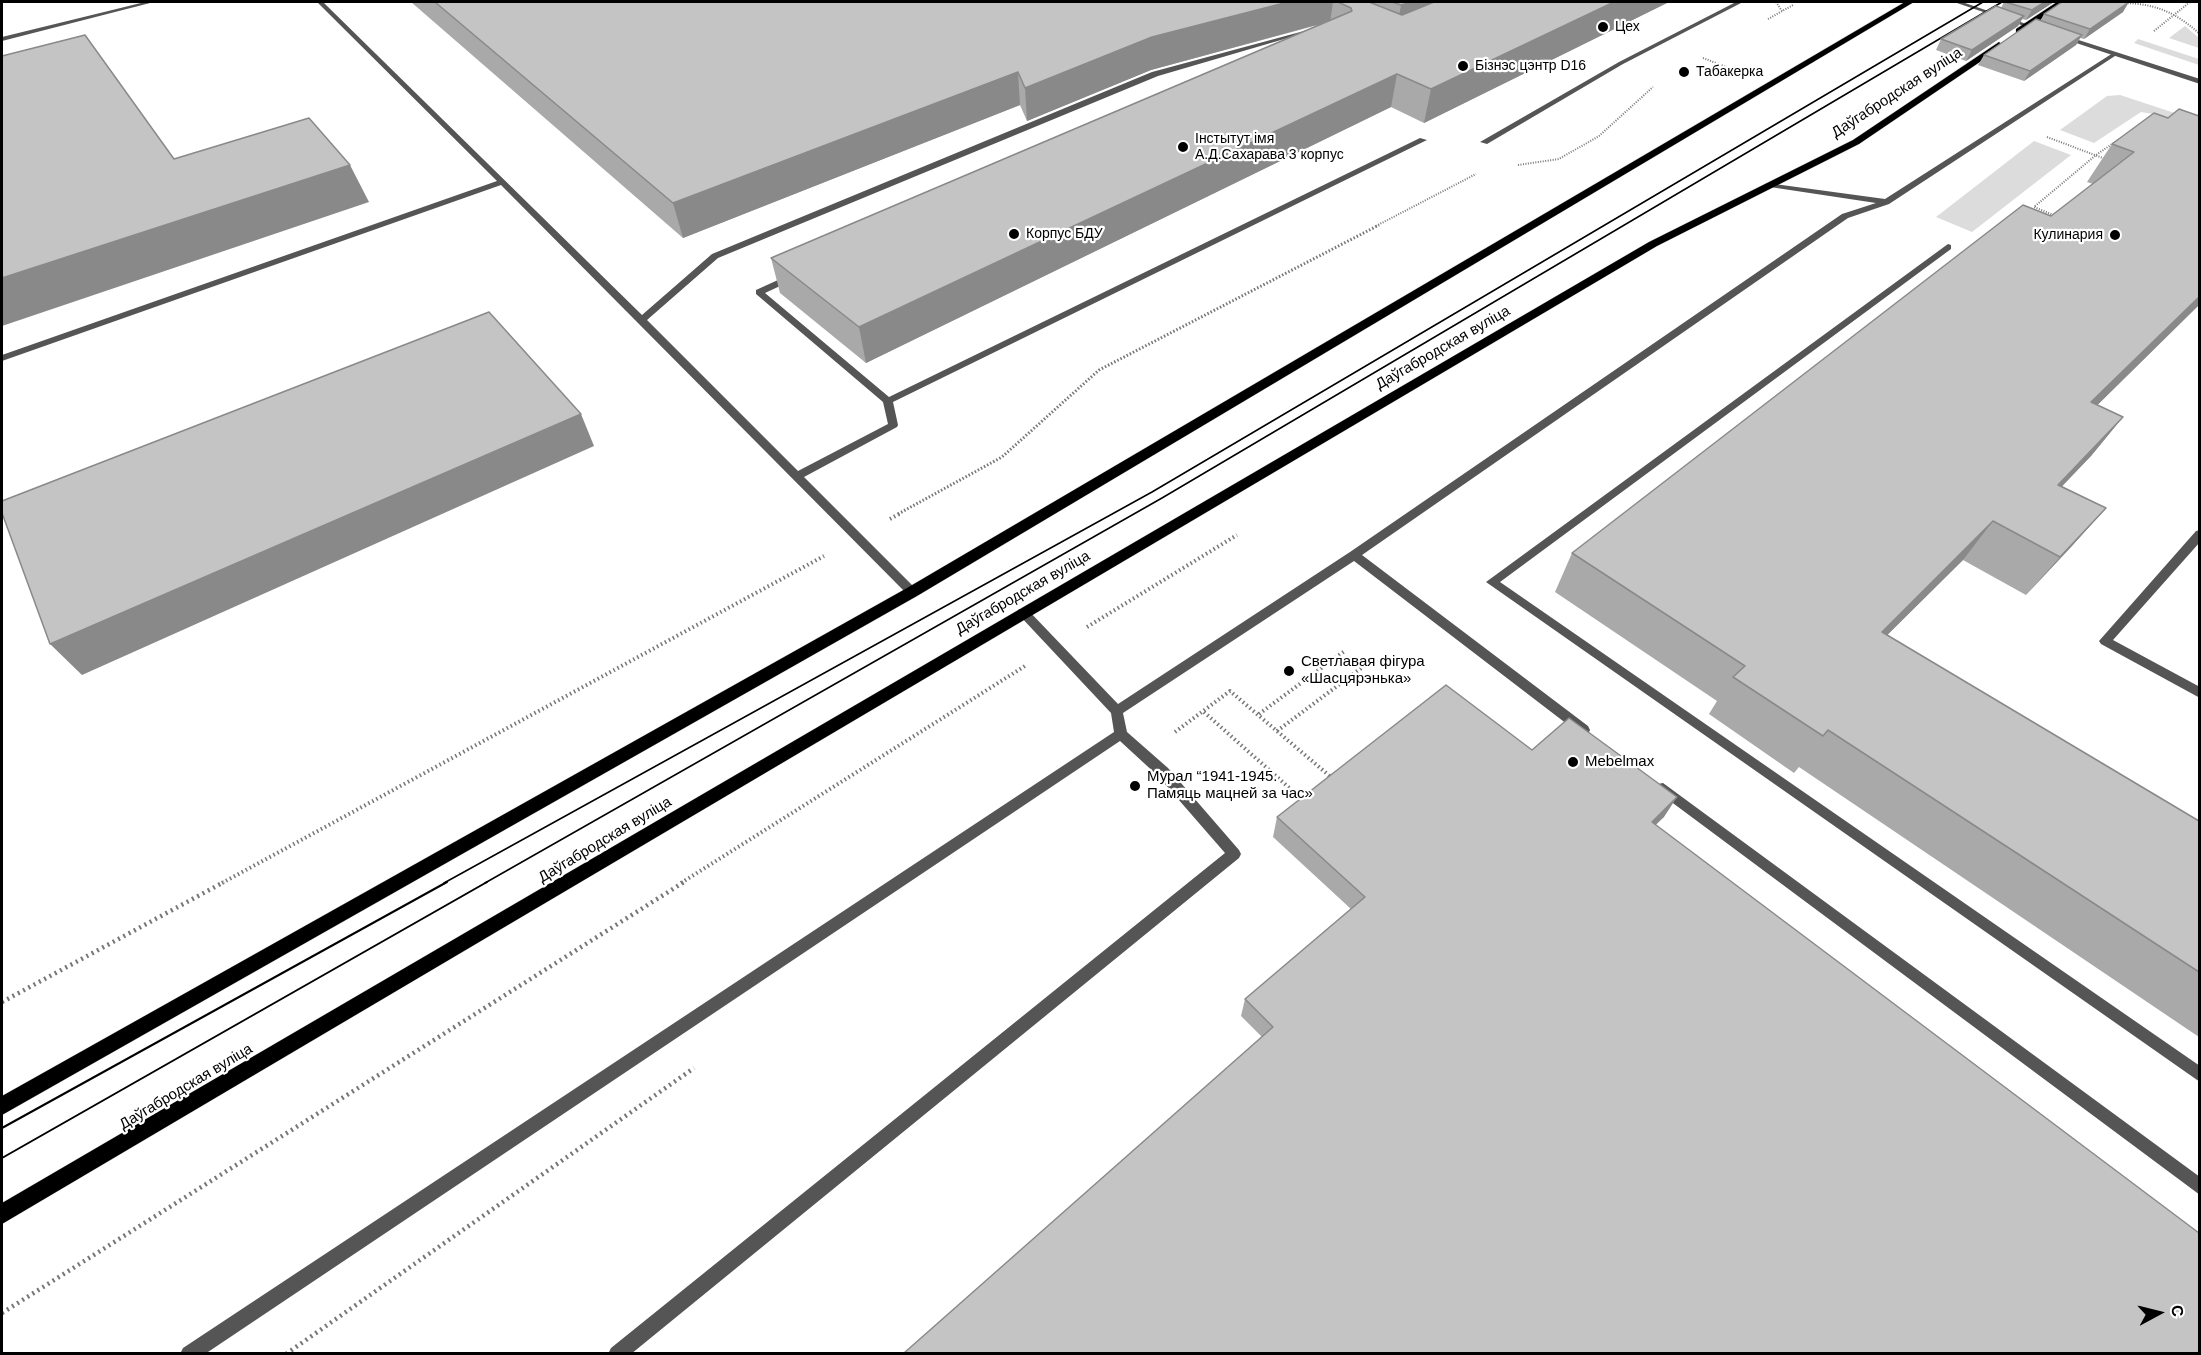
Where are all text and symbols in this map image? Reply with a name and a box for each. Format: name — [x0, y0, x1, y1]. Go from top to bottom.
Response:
place label: Цех — [1615, 19, 1640, 35]
marker: Цех — [1596, 20, 1610, 34]
street label: Даўгабродская вуліца — [1828, 44, 1966, 142]
place label: Бізнэс цэнтр D16 — [1475, 58, 1586, 74]
marker: Бізнэс цэнтр D16 — [1456, 59, 1470, 73]
place label: Табакерка — [1696, 64, 1763, 80]
marker: Табакерка — [1677, 65, 1691, 79]
place label: Інстытут імя А.Д.Сахарава 3 корпус — [1195, 131, 1344, 164]
marker: Інстытут імя А.Д.Сахарава 3 корпус — [1176, 140, 1190, 154]
place label: Корпус БДУ — [1026, 226, 1103, 242]
marker: Корпус БДУ — [1007, 227, 1021, 241]
place label: Кулинария — [2033, 227, 2103, 243]
marker: Кулинария — [2108, 228, 2122, 242]
street label: Даўгабродская вуліца — [1373, 302, 1513, 394]
street label: Даўгабродская вуліца — [953, 547, 1093, 639]
place label: Светлавая фігура «Шасцярэнька» — [1301, 653, 1425, 688]
marker: Светлавая фігура «Шасцярэнька» — [1282, 664, 1296, 678]
place label: Mebelmax — [1585, 753, 1654, 771]
marker: Mebelmax — [1566, 755, 1580, 769]
place label: Мурал “1941-1945. Памяць мацней за час» — [1147, 768, 1313, 803]
marker: Мурал “1941-1945. Памяць мацней за час» — [1128, 779, 1142, 793]
street label: Даўгабродская вуліца — [535, 793, 675, 887]
street label: Даўгабродская вуліца — [116, 1040, 256, 1134]
north arrow — [2129, 1283, 2189, 1343]
text: С — [2168, 1304, 2187, 1318]

